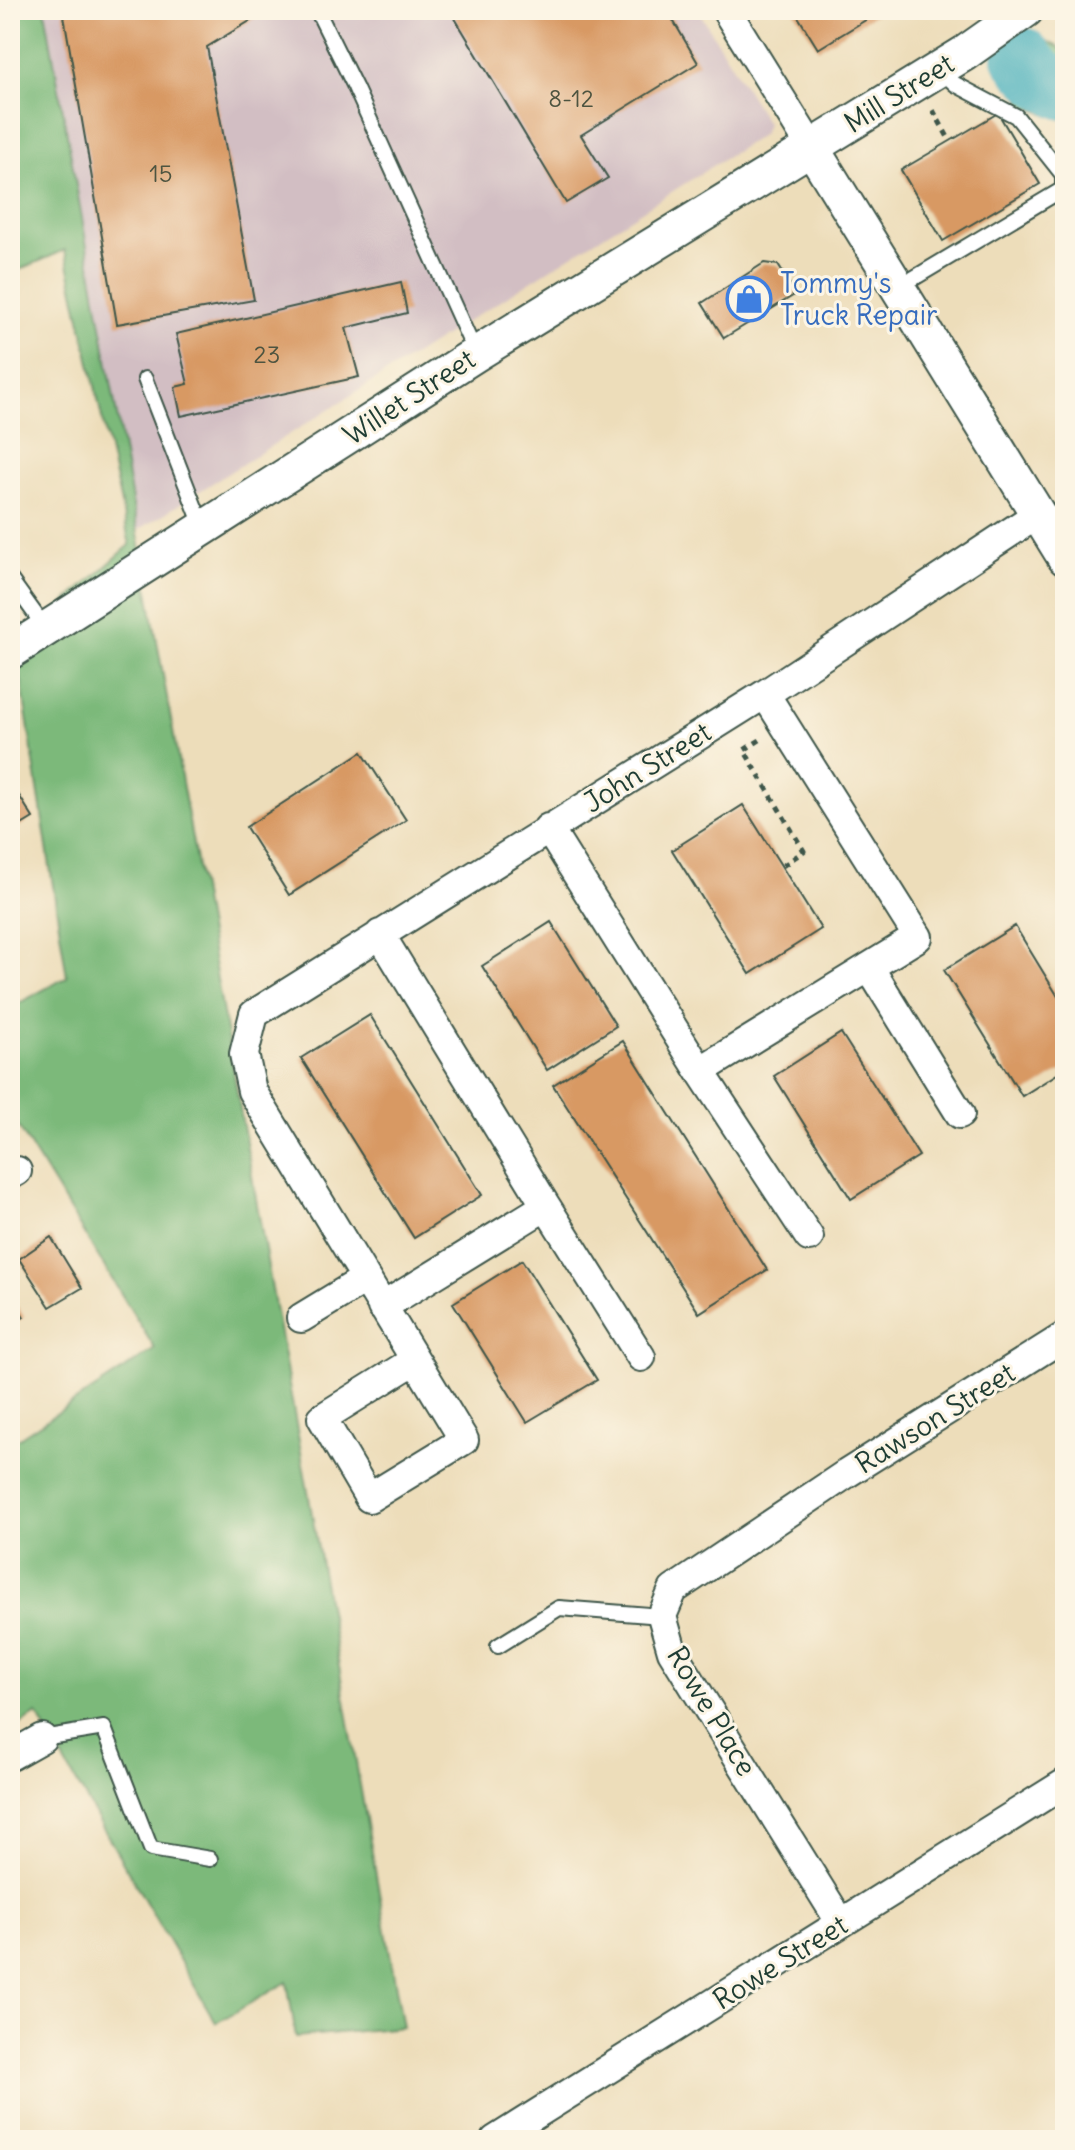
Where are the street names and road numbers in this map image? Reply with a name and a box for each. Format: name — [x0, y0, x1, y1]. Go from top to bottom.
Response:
street label: Mill Street — [837, 45, 961, 141]
street label: Willet Street — [336, 341, 482, 453]
street label: John Street — [577, 714, 717, 820]
street label: Rawson Street — [848, 1355, 1022, 1481]
street label: Rowe Place — [659, 1640, 765, 1782]
street label: Rowe Street — [706, 1907, 854, 2017]

